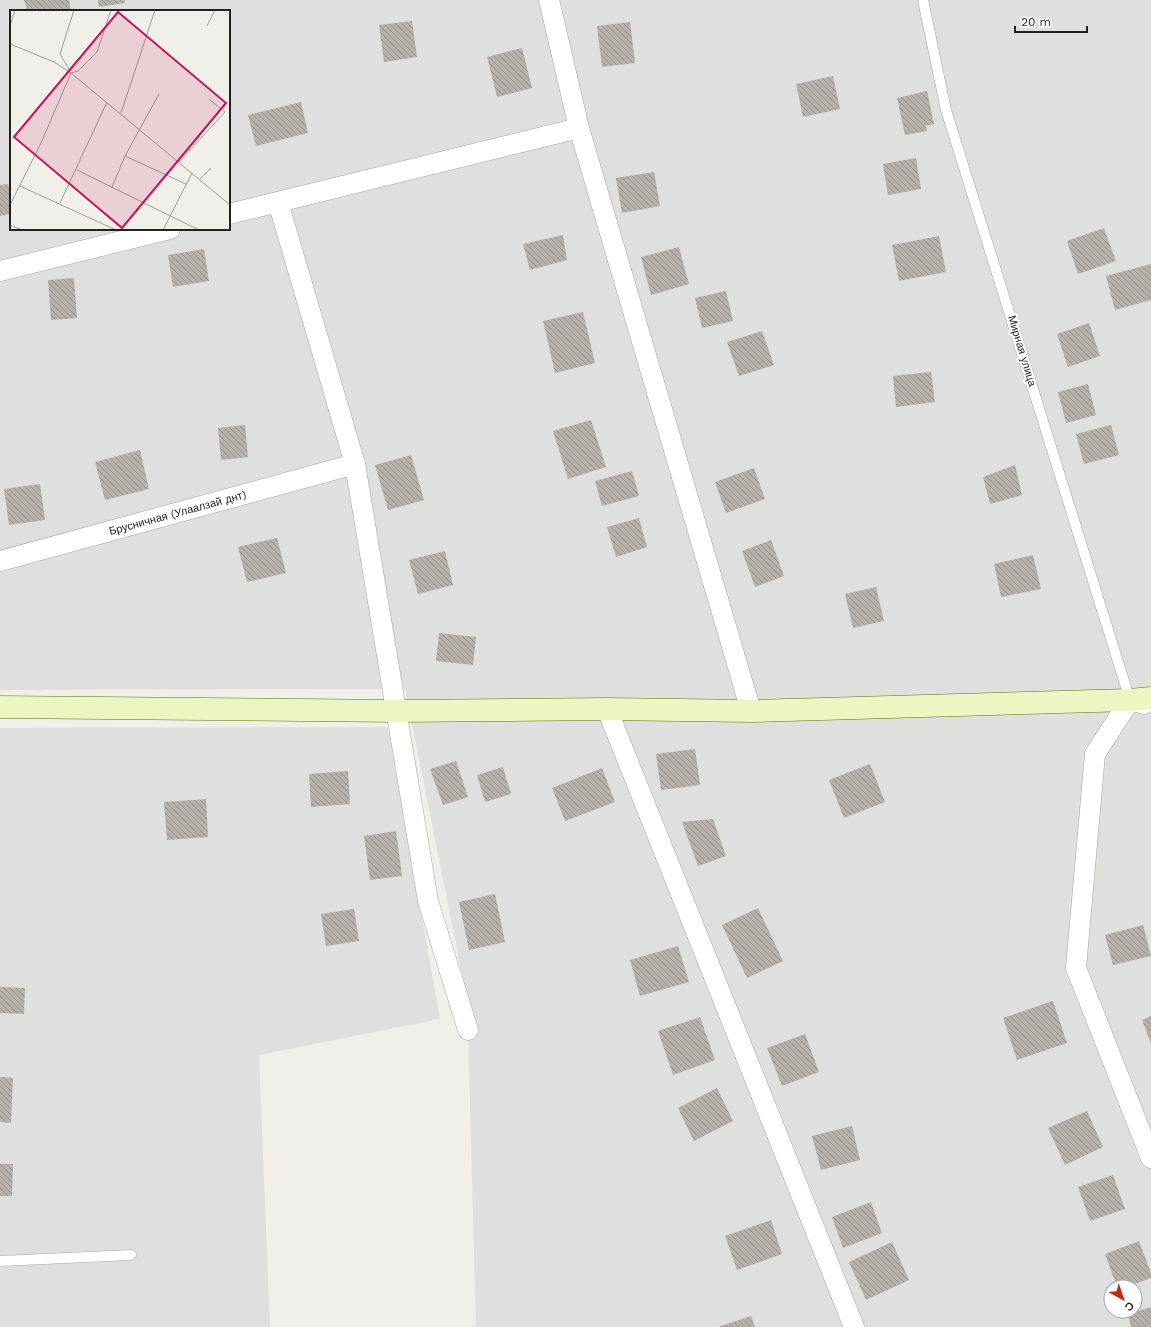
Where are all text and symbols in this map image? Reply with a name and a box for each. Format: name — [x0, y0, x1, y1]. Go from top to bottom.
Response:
scale bar — [1015, 8, 1087, 34]
inset map — [10, 10, 230, 230]
text: 20 m — [1021, 15, 1051, 29]
street label: Мирная улица — [1005, 314, 1039, 389]
street label: Брусничная (Улаалзай днт) — [107, 488, 248, 537]
north arrow — [1103, 1279, 1143, 1319]
text: С — [1122, 1299, 1136, 1314]

